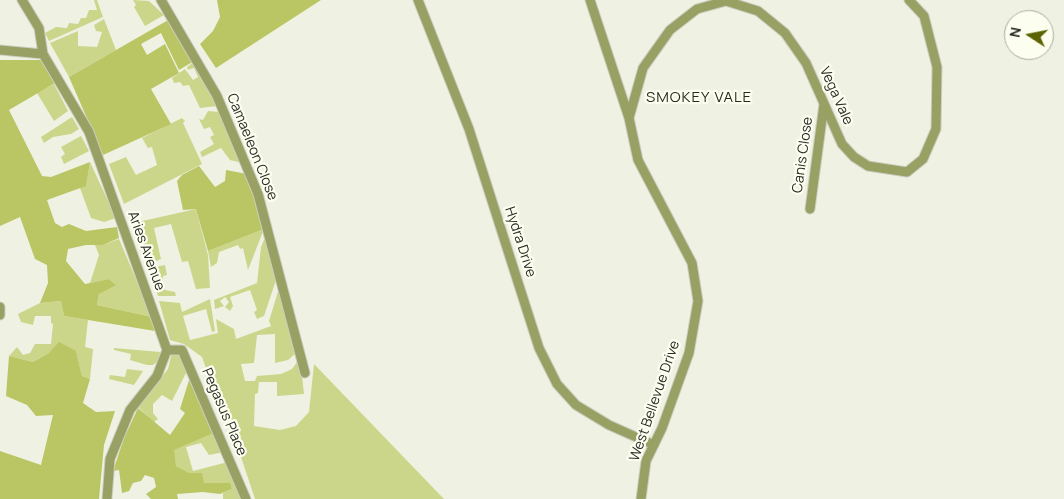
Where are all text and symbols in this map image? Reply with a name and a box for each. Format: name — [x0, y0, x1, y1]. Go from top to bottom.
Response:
north arrow — [1004, 10, 1054, 60]
text: N — [1004, 25, 1025, 39]
street label: Vega Vale — [816, 64, 856, 128]
district label: SMOKEY VALE — [645, 89, 753, 107]
street label: Camaeleon Close — [223, 91, 281, 203]
street label: Canis Close — [789, 116, 817, 194]
street label: Hydra Drive — [501, 205, 539, 279]
street label: Aries Avenue — [124, 209, 168, 293]
street label: West Bellevue Drive — [626, 338, 684, 464]
street label: Pegasus Place — [198, 366, 250, 458]

